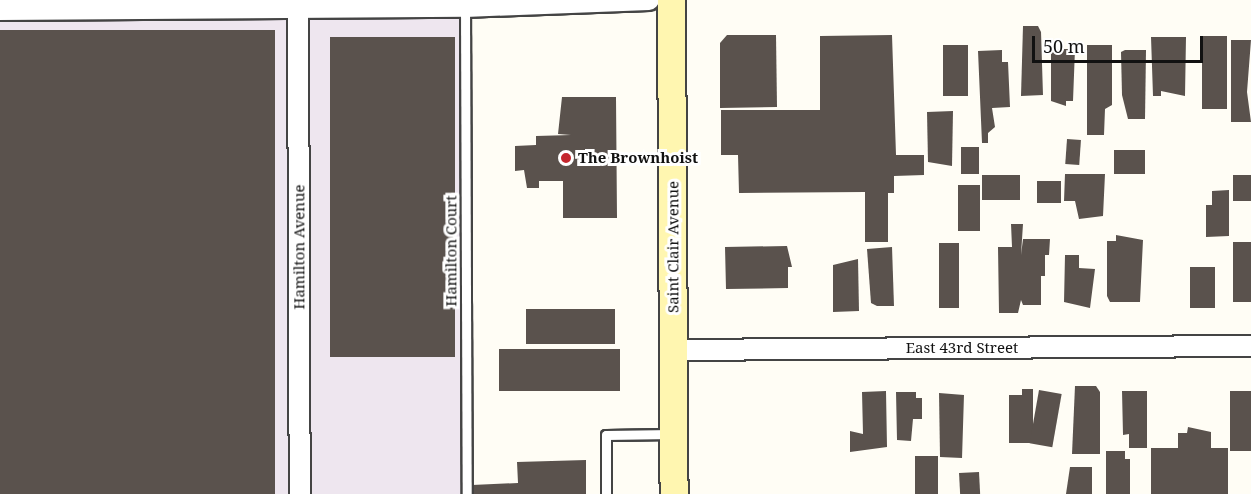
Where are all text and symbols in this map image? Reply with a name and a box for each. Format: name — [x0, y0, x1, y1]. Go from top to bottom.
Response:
scale bar — [1035, 24, 1206, 62]
text: 50 m — [1043, 34, 1085, 58]
place label: The Brownhoist — [578, 149, 698, 167]
marker: The Brownhoist — [559, 151, 573, 165]
street label: Saint Clair Avenue — [664, 181, 682, 313]
street label: Hamilton Avenue — [290, 184, 308, 310]
street label: Hamilton Court — [442, 195, 460, 307]
street label: East 43rd Street — [906, 339, 1018, 357]

